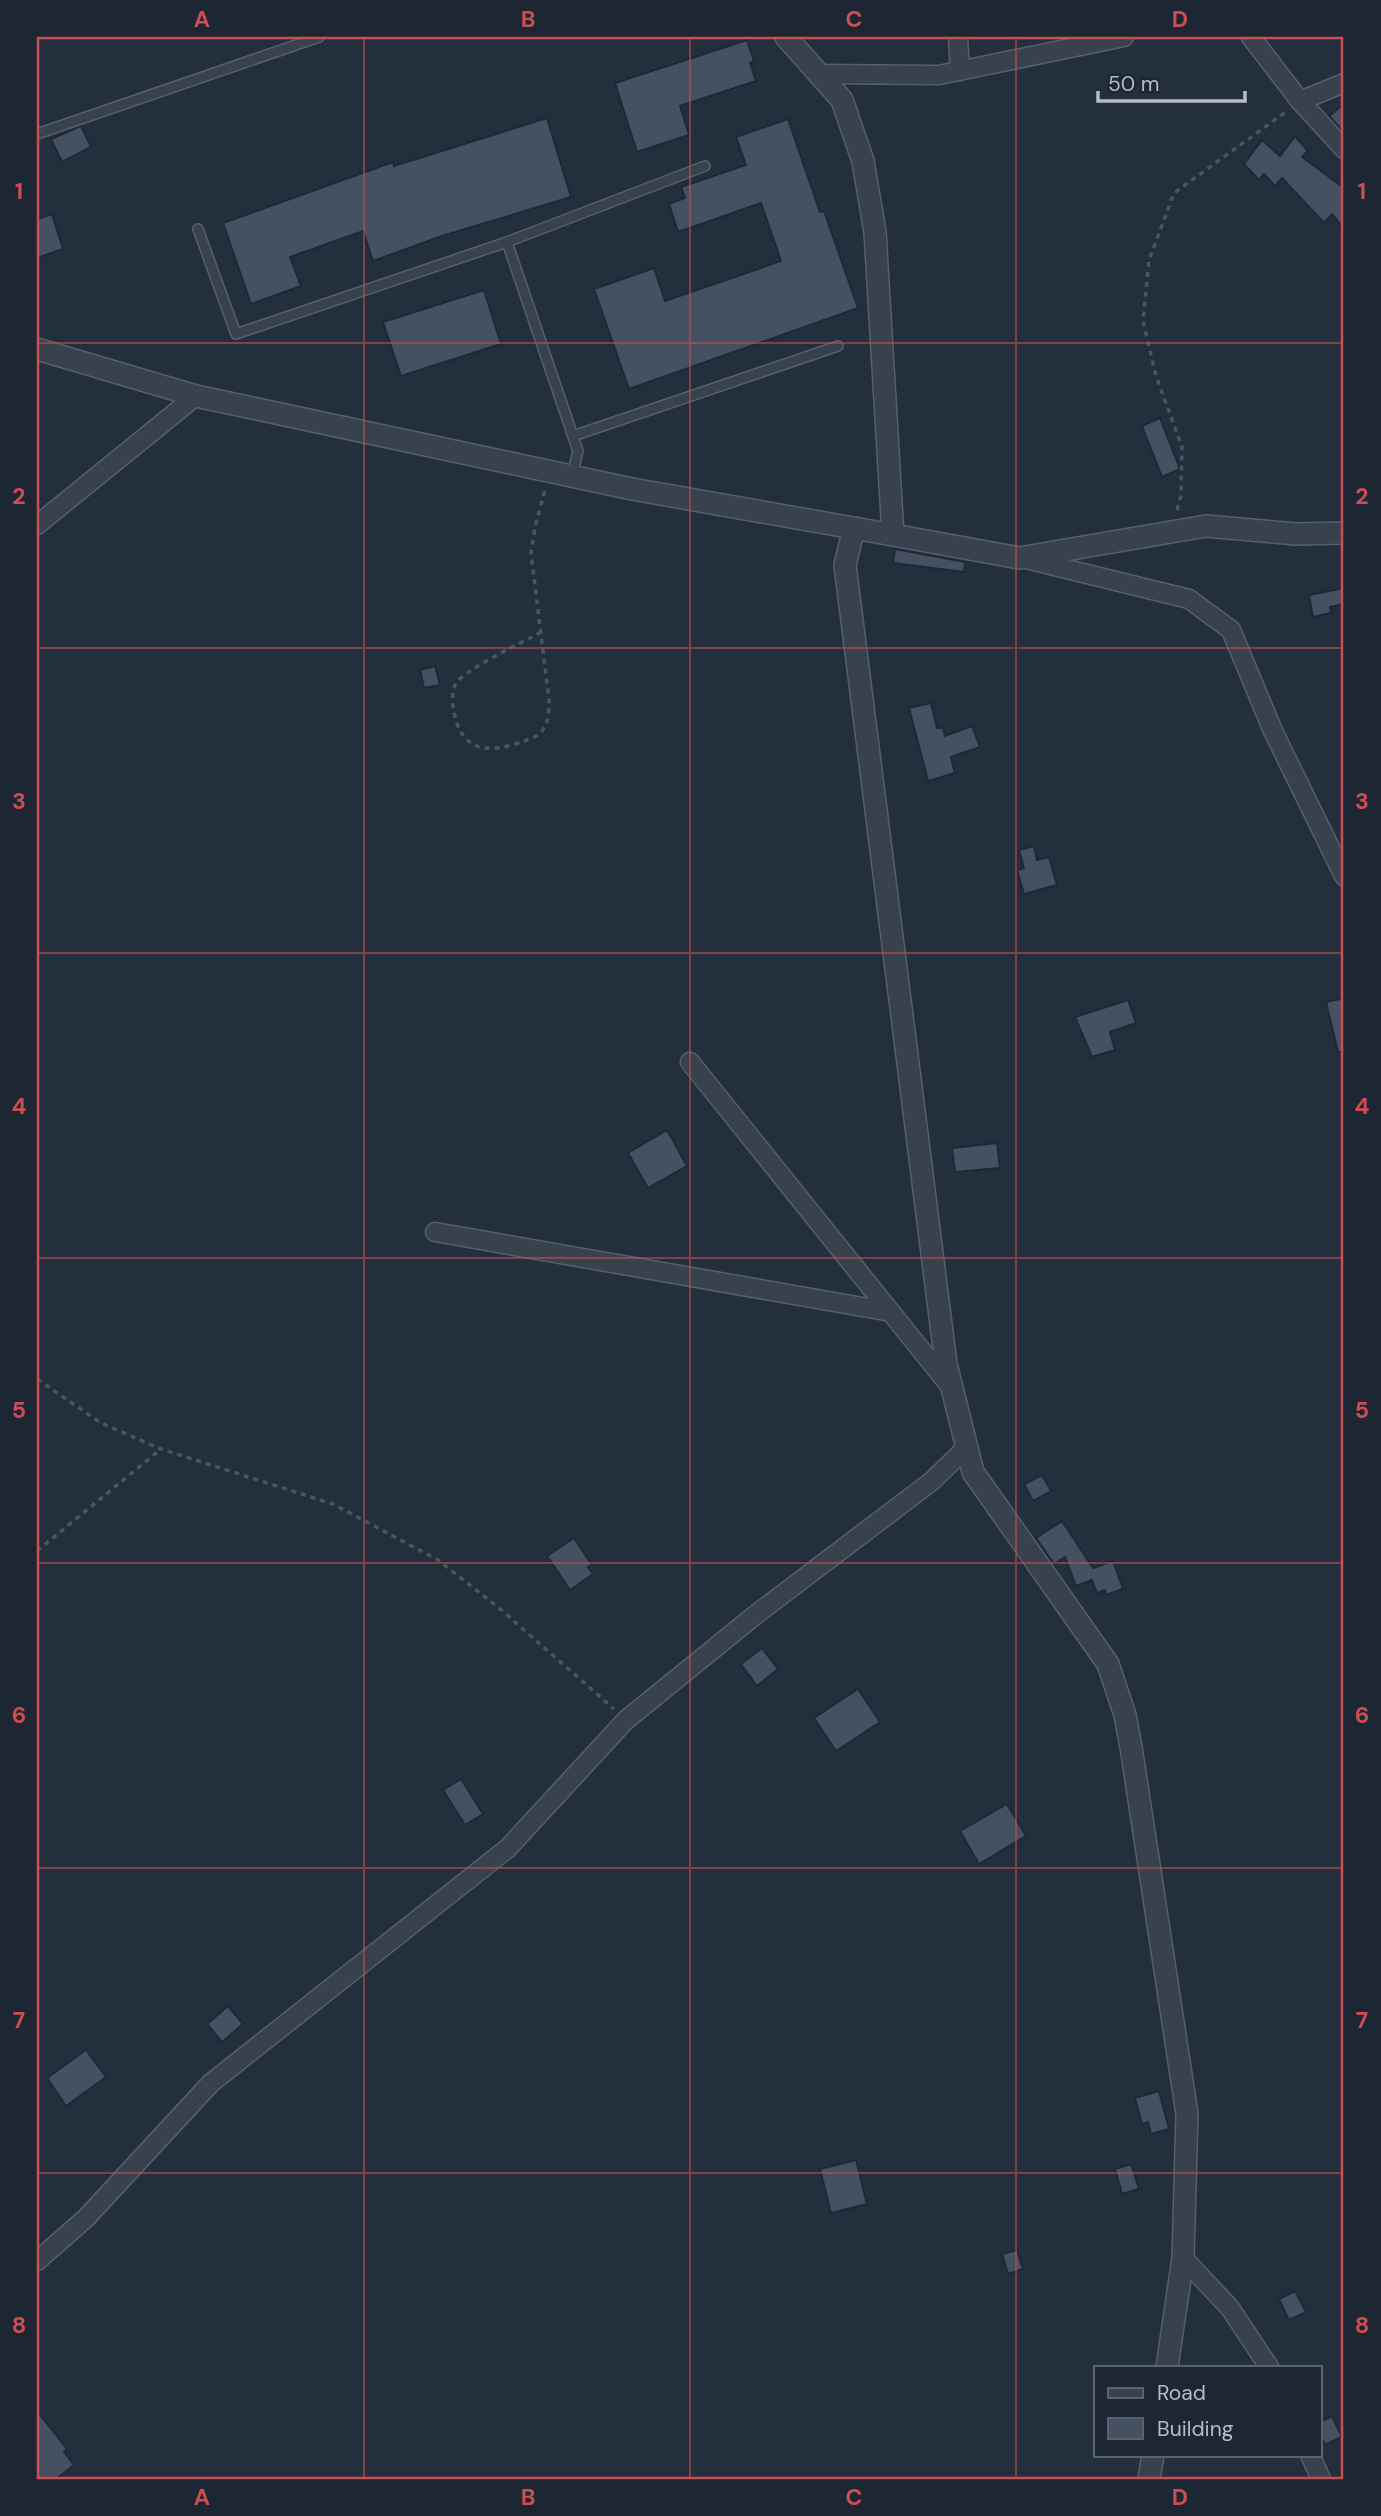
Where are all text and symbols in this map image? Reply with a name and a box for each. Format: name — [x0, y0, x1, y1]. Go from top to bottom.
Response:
text: A — [194, 4, 210, 34]
text: B — [521, 4, 535, 34]
text: C — [846, 4, 862, 34]
text: D — [1172, 4, 1188, 34]
scale bar — [1098, 60, 1244, 104]
text: 50 m — [1108, 70, 1159, 98]
text: 1 — [15, 176, 23, 206]
text: 1 — [1358, 176, 1366, 206]
text: 2 — [12, 481, 26, 511]
text: 2 — [1355, 481, 1369, 511]
text: 3 — [12, 786, 26, 816]
text: 3 — [1355, 786, 1369, 816]
text: 4 — [12, 1091, 27, 1121]
text: 4 — [1355, 1091, 1370, 1121]
text: 5 — [12, 1395, 26, 1425]
text: 5 — [1355, 1395, 1369, 1425]
text: 6 — [12, 1700, 26, 1730]
text: 6 — [1355, 1700, 1369, 1730]
text: 7 — [13, 2005, 25, 2035]
text: 7 — [1356, 2005, 1368, 2035]
text: 8 — [12, 2310, 26, 2340]
text: 8 — [1355, 2310, 1369, 2340]
legend — [1094, 2366, 1322, 2456]
text: Road — [1157, 2379, 1206, 2407]
text: Building — [1157, 2415, 1234, 2443]
text: A — [194, 2482, 210, 2512]
text: B — [521, 2482, 535, 2512]
text: C — [846, 2482, 862, 2512]
text: D — [1172, 2482, 1188, 2512]

